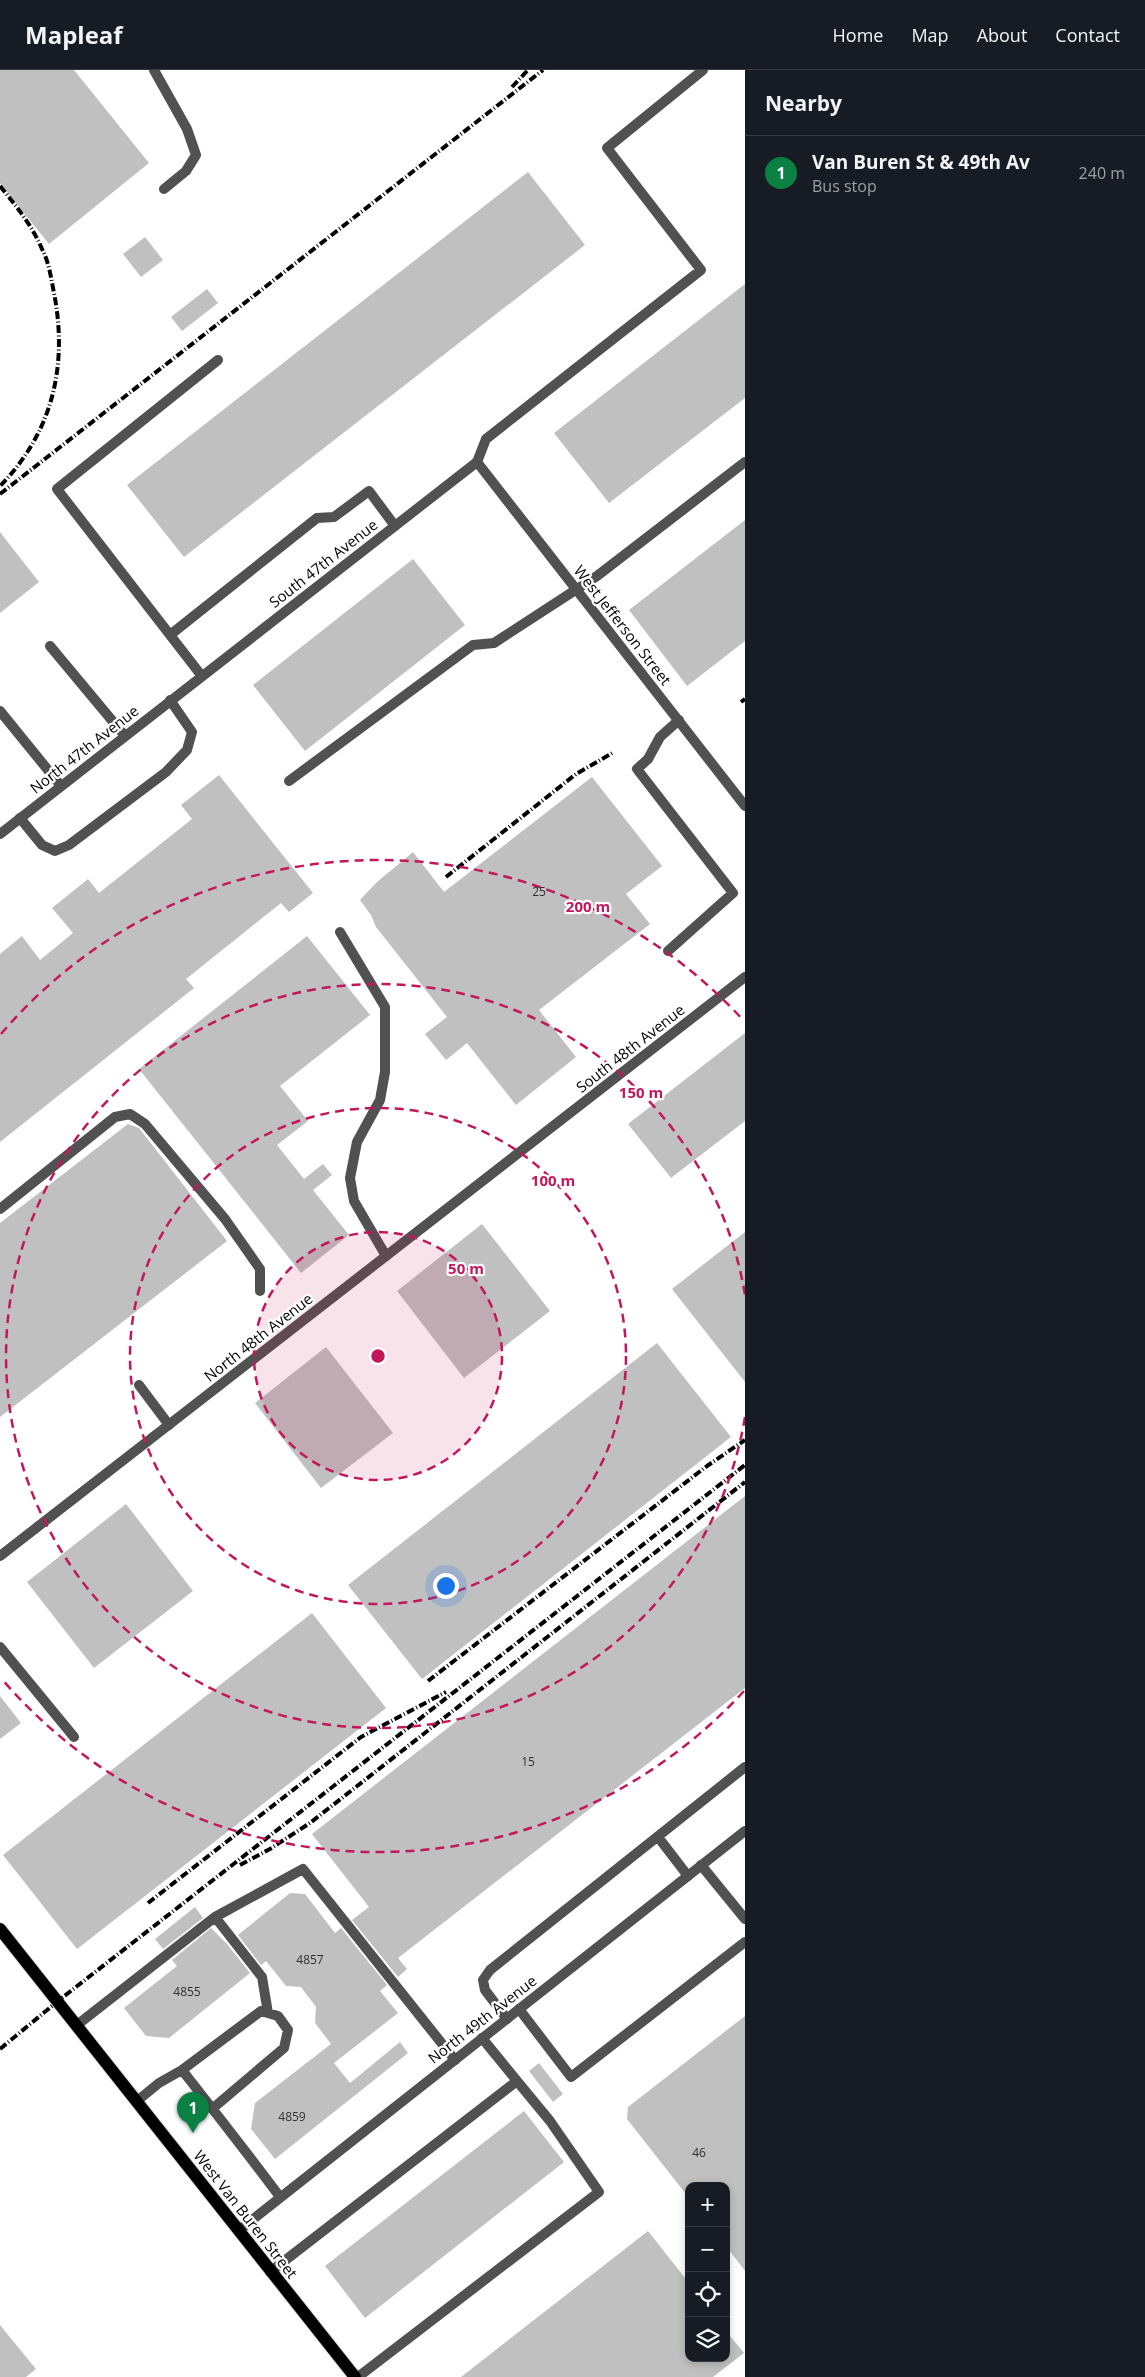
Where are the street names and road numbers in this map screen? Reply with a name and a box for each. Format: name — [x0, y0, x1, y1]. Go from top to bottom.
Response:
street label: South 47th Avenue — [265, 514, 381, 612]
street label: West Jefferson Street — [570, 561, 676, 689]
street label: North 47th Avenue — [26, 700, 142, 798]
street label: South 48th Avenue — [572, 999, 688, 1097]
street label: North 48th Avenue — [200, 1288, 316, 1386]
street label: North 49th Avenue — [424, 1970, 540, 2068]
street label: West Van Buren Street — [190, 2146, 302, 2282]

